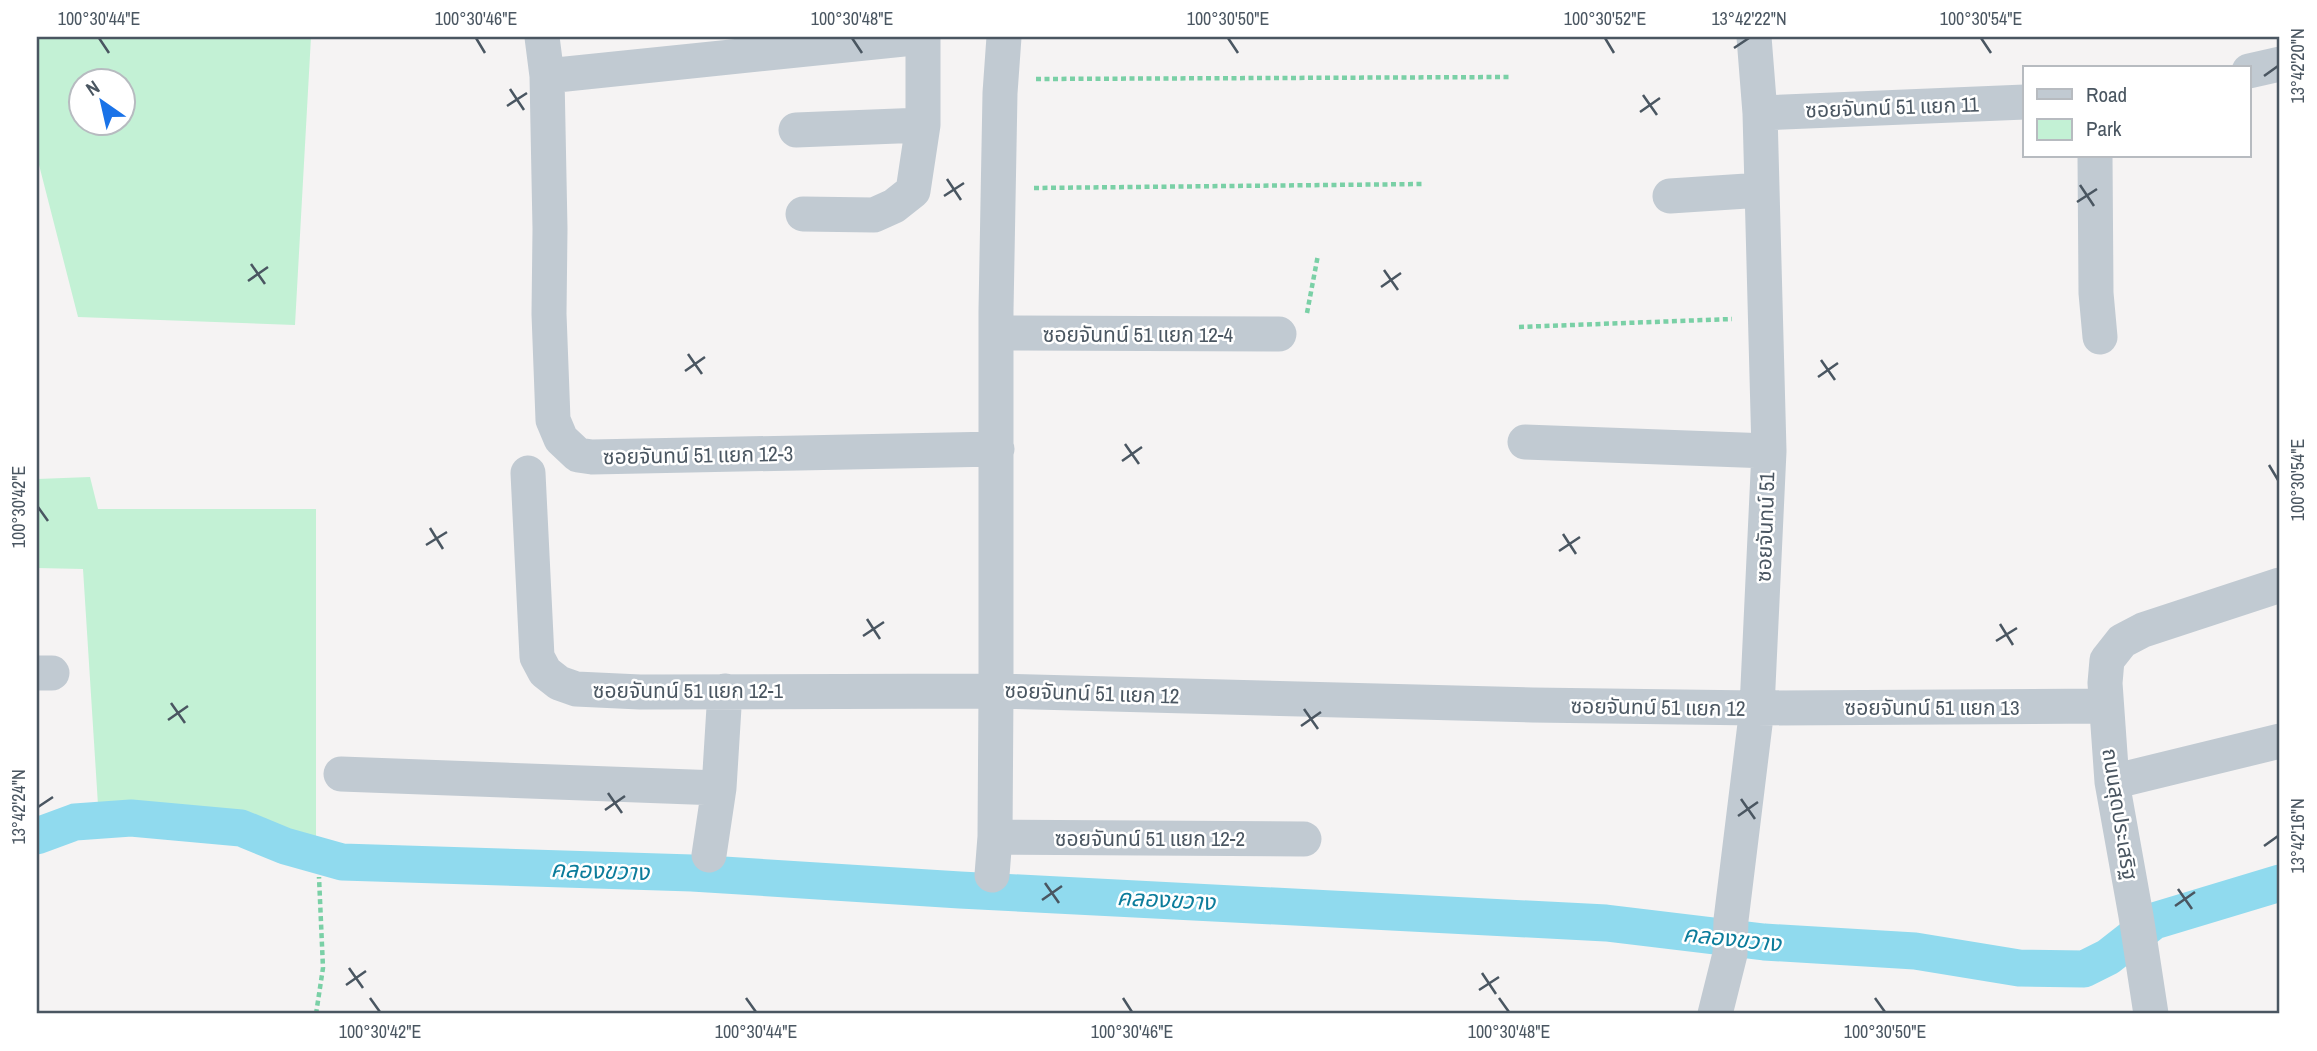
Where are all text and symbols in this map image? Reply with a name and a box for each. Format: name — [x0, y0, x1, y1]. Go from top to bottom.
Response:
text: 100°30'44"E — [58, 6, 140, 31]
text: 100°30'46"E — [435, 6, 517, 31]
text: 100°30'48"E — [811, 6, 893, 31]
text: 100°30'50"E — [1187, 6, 1269, 31]
text: 100°30'52"E — [1564, 6, 1646, 31]
text: 13°42'22"N — [1711, 6, 1787, 31]
text: 100°30'54"E — [1940, 6, 2022, 31]
text: 13°42'20"N — [2285, 28, 2310, 104]
north arrow — [66, 66, 136, 136]
legend — [2023, 66, 2250, 158]
text: N — [81, 74, 104, 102]
text: Road — [2086, 80, 2127, 109]
street label: ซอยจันทน์ 51 แยก 11 — [1805, 89, 1980, 125]
text: Park — [2086, 114, 2122, 143]
street label: ซอยจันทน์ 51 แยก 12-4 — [1043, 320, 1234, 349]
street label: ซอยจันทน์ 51 แยก 12-3 — [603, 439, 793, 471]
text: 100°30'54"E — [2285, 439, 2310, 521]
text: 100°30'42"E — [6, 466, 31, 548]
street label: ซอยจันทน์ 51 — [1749, 471, 1781, 582]
street label: ซอยจันทน์ 51 แยก 12 — [1004, 675, 1180, 711]
street label: ซอยจันทน์ 51 แยก 12-1 — [593, 676, 784, 705]
street label: ซอยจันทน์ 51 แยก 12 — [1570, 691, 1746, 723]
street label: ซอยจันทน์ 51 แยก 13 — [1845, 693, 2019, 722]
street label: ถนนสุดประเสริฐ — [2095, 746, 2145, 882]
text: 13°42'24"N — [6, 769, 31, 845]
text: 13°42'16"N — [2285, 798, 2310, 874]
street label: ซอยจันทน์ 51 แยก 12-2 — [1055, 824, 1245, 853]
water label: คลองขวาง — [550, 853, 651, 887]
water label: คลองขวาง — [1116, 881, 1218, 917]
water label: คลองขวาง — [1681, 917, 1784, 959]
text: 100°30'42"E — [339, 1019, 421, 1044]
text: 100°30'44"E — [715, 1019, 797, 1044]
text: 100°30'46"E — [1091, 1019, 1173, 1044]
text: 100°30'48"E — [1468, 1019, 1550, 1044]
text: 100°30'50"E — [1844, 1019, 1926, 1044]

